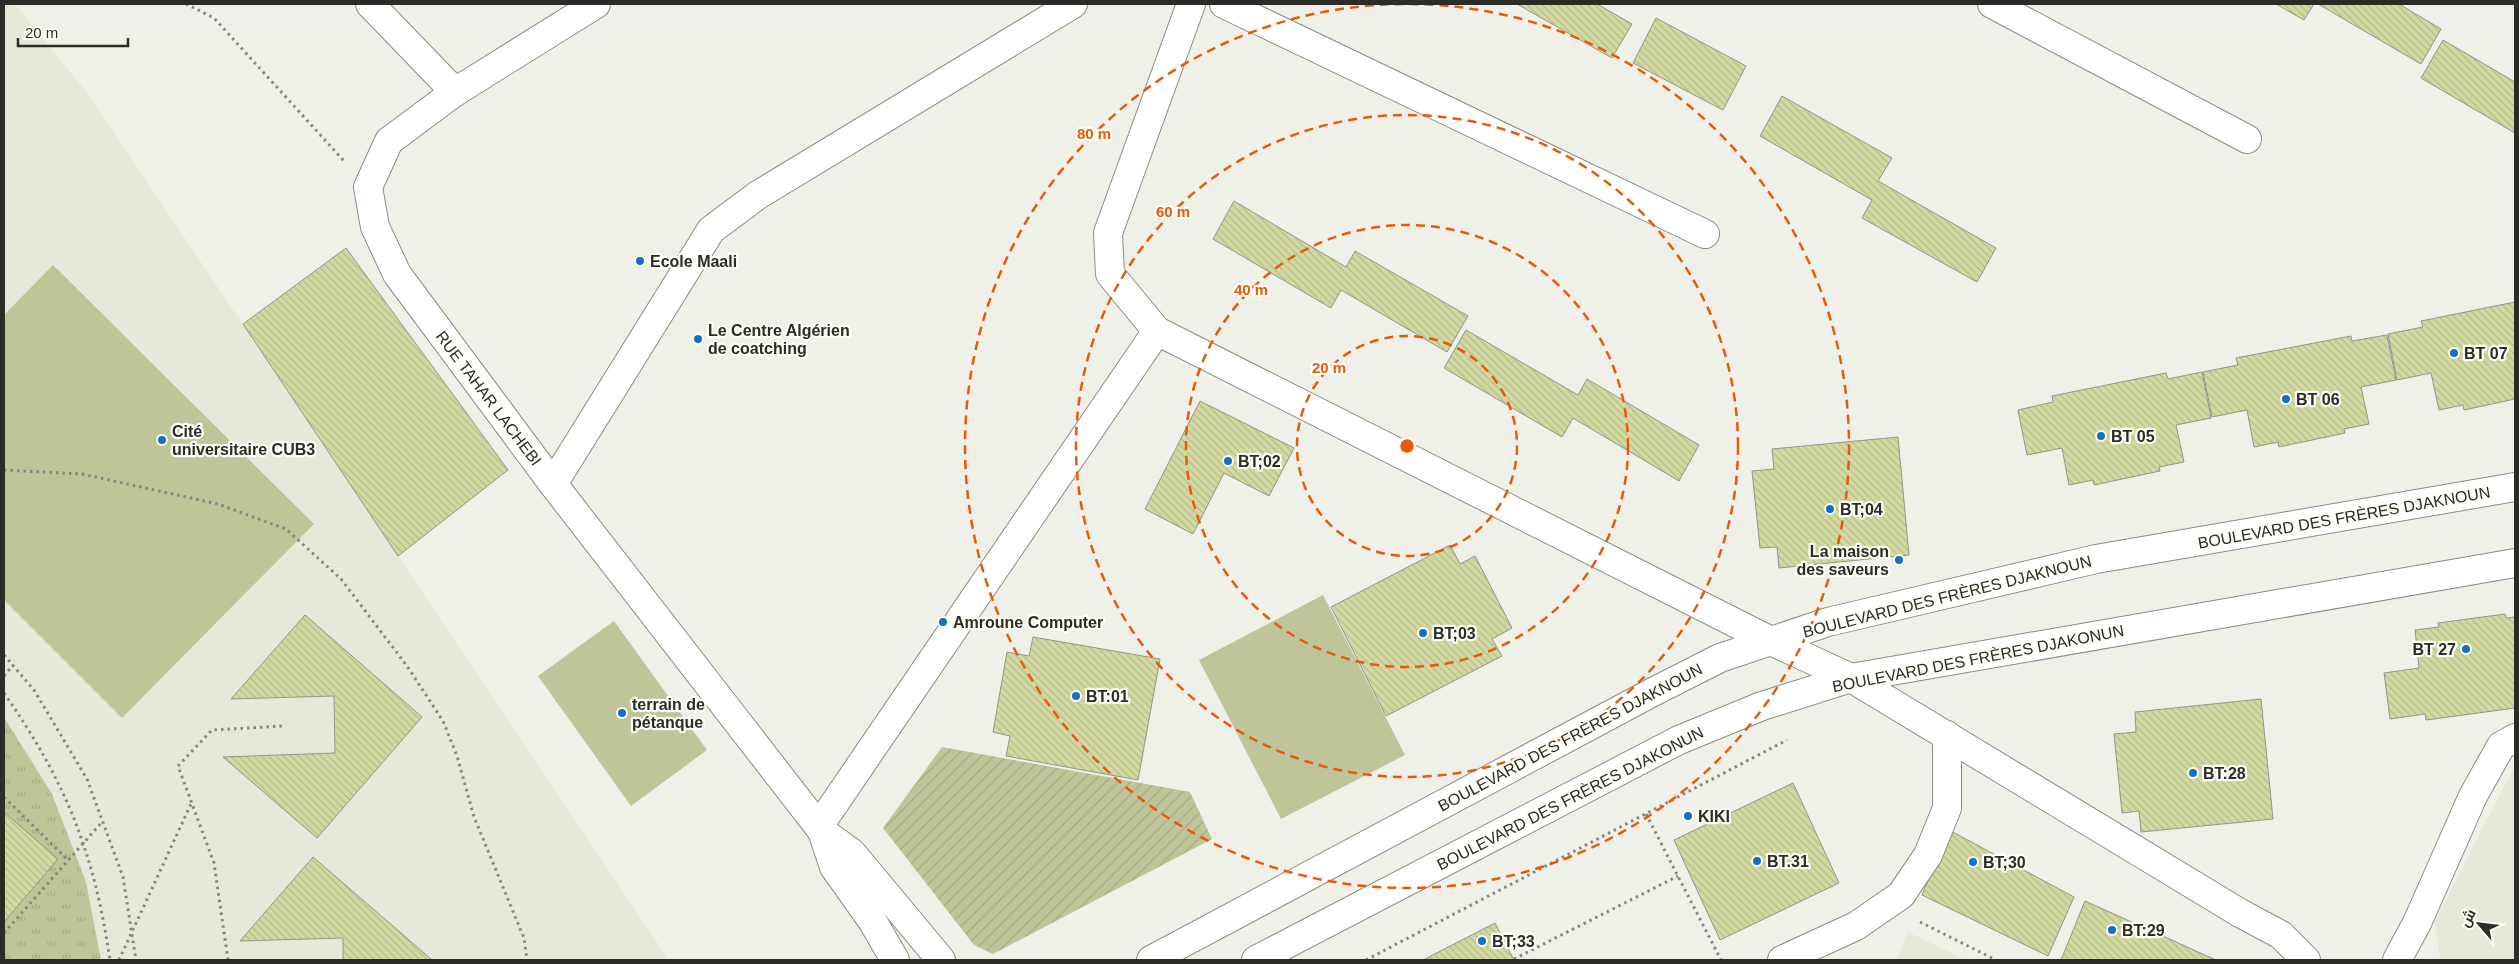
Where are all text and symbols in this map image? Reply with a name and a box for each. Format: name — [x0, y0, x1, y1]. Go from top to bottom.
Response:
scale bar — [18, 15, 128, 47]
text: 20 m — [25, 24, 58, 41]
text: 80 m — [1077, 125, 1111, 142]
text: 60 m — [1156, 203, 1190, 220]
place label: Ecole Maali — [650, 253, 737, 270]
marker: Ecole Maali — [634, 255, 646, 267]
text: 40 m — [1234, 281, 1268, 298]
place label: Le Centre Algérien de coatching — [708, 322, 850, 357]
street label: RUE TAHAR LACHEBI — [432, 328, 545, 469]
marker: Le Centre Algérien de coatching — [692, 333, 704, 345]
place label: BT 07 — [2464, 345, 2508, 362]
marker: BT 07 — [2448, 347, 2460, 359]
text: 20 m — [1312, 359, 1346, 376]
place label: BT 06 — [2296, 391, 2340, 408]
marker: BT 06 — [2280, 393, 2292, 405]
place label: Cité universitaire CUB3 — [172, 423, 315, 458]
place label: BT 05 — [2111, 428, 2155, 445]
marker: BT 05 — [2095, 430, 2107, 442]
marker: Cité universitaire CUB3 — [156, 434, 168, 446]
centre of rings — [1398, 437, 1416, 455]
place label: BT;02 — [1238, 453, 1281, 470]
marker: BT;02 — [1222, 455, 1234, 467]
street label: BOULEVARD DES FRÈRES DJAKNOUN — [2196, 482, 2492, 552]
place label: BT;04 — [1840, 501, 1883, 518]
marker: BT;04 — [1824, 503, 1836, 515]
place label: La maison des saveurs — [1796, 543, 1889, 578]
street label: BOULEVARD DES FRÈRES DJAKNOUN — [1801, 551, 2093, 641]
marker: La maison des saveurs — [1893, 554, 1905, 566]
place label: Amroune Computer — [953, 614, 1103, 631]
marker: Amroune Computer — [937, 616, 949, 628]
street label: BOULEVARD DES FRÈRES DJAKONUN — [1831, 621, 2125, 695]
place label: BT;03 — [1433, 625, 1476, 642]
marker: BT;03 — [1417, 627, 1429, 639]
place label: BT 27 — [2412, 641, 2456, 658]
marker: BT 27 — [2460, 643, 2472, 655]
street label: BOULEVARD DES FRÈRES DJAKNOUN — [1435, 659, 1705, 815]
place label: BT:01 — [1086, 688, 1129, 705]
marker: BT:01 — [1070, 690, 1082, 702]
place label: terrain de pétanque — [632, 696, 705, 731]
marker: terrain de pétanque — [616, 707, 628, 719]
street label: BOULEVARD DES FRÈRES DJAKONUN — [1434, 723, 1706, 873]
place label: BT:28 — [2203, 765, 2246, 782]
marker: BT:28 — [2187, 767, 2199, 779]
place label: KIKI — [1698, 808, 1730, 825]
marker: KIKI — [1682, 810, 1694, 822]
place label: BT.31 — [1767, 853, 1809, 870]
place label: BT;30 — [1983, 854, 2026, 871]
marker: BT.31 — [1751, 855, 1763, 867]
marker: BT;30 — [1967, 856, 1979, 868]
north arrow — [2454, 899, 2504, 949]
text: ش — [2456, 906, 2480, 930]
place label: BT:29 — [2122, 922, 2165, 939]
marker: BT:29 — [2106, 924, 2118, 936]
place label: BT;33 — [1492, 933, 1535, 950]
marker: BT;33 — [1476, 935, 1488, 947]

